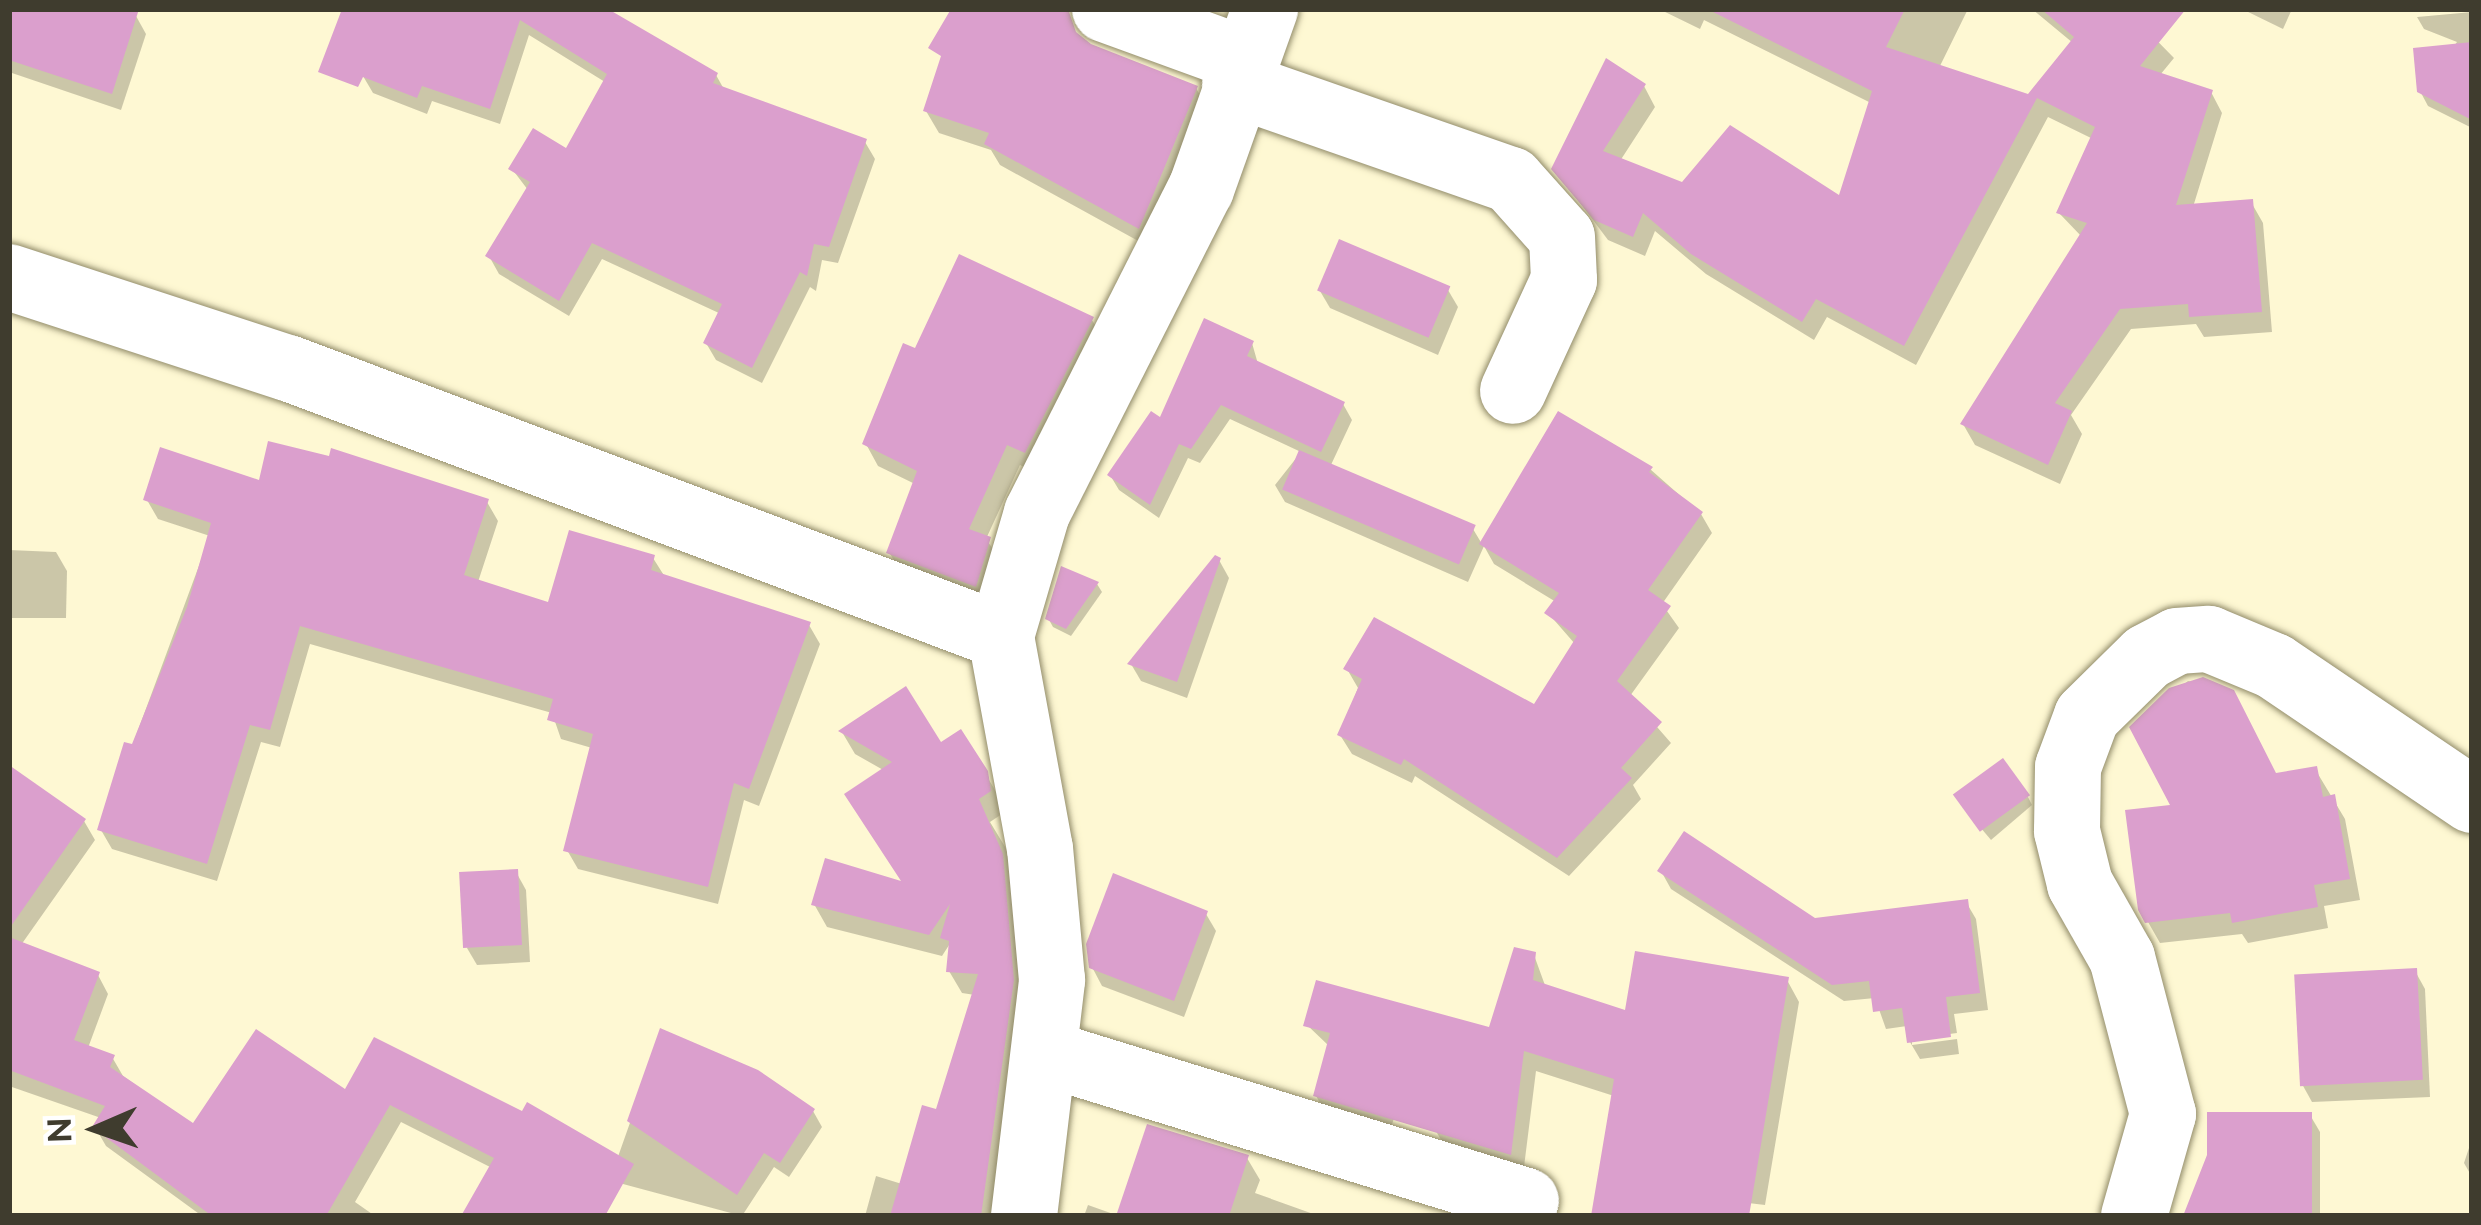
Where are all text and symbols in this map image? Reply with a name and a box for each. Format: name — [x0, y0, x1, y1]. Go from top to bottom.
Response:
north arrow — [36, 1069, 156, 1189]
text: N — [40, 1117, 79, 1144]

